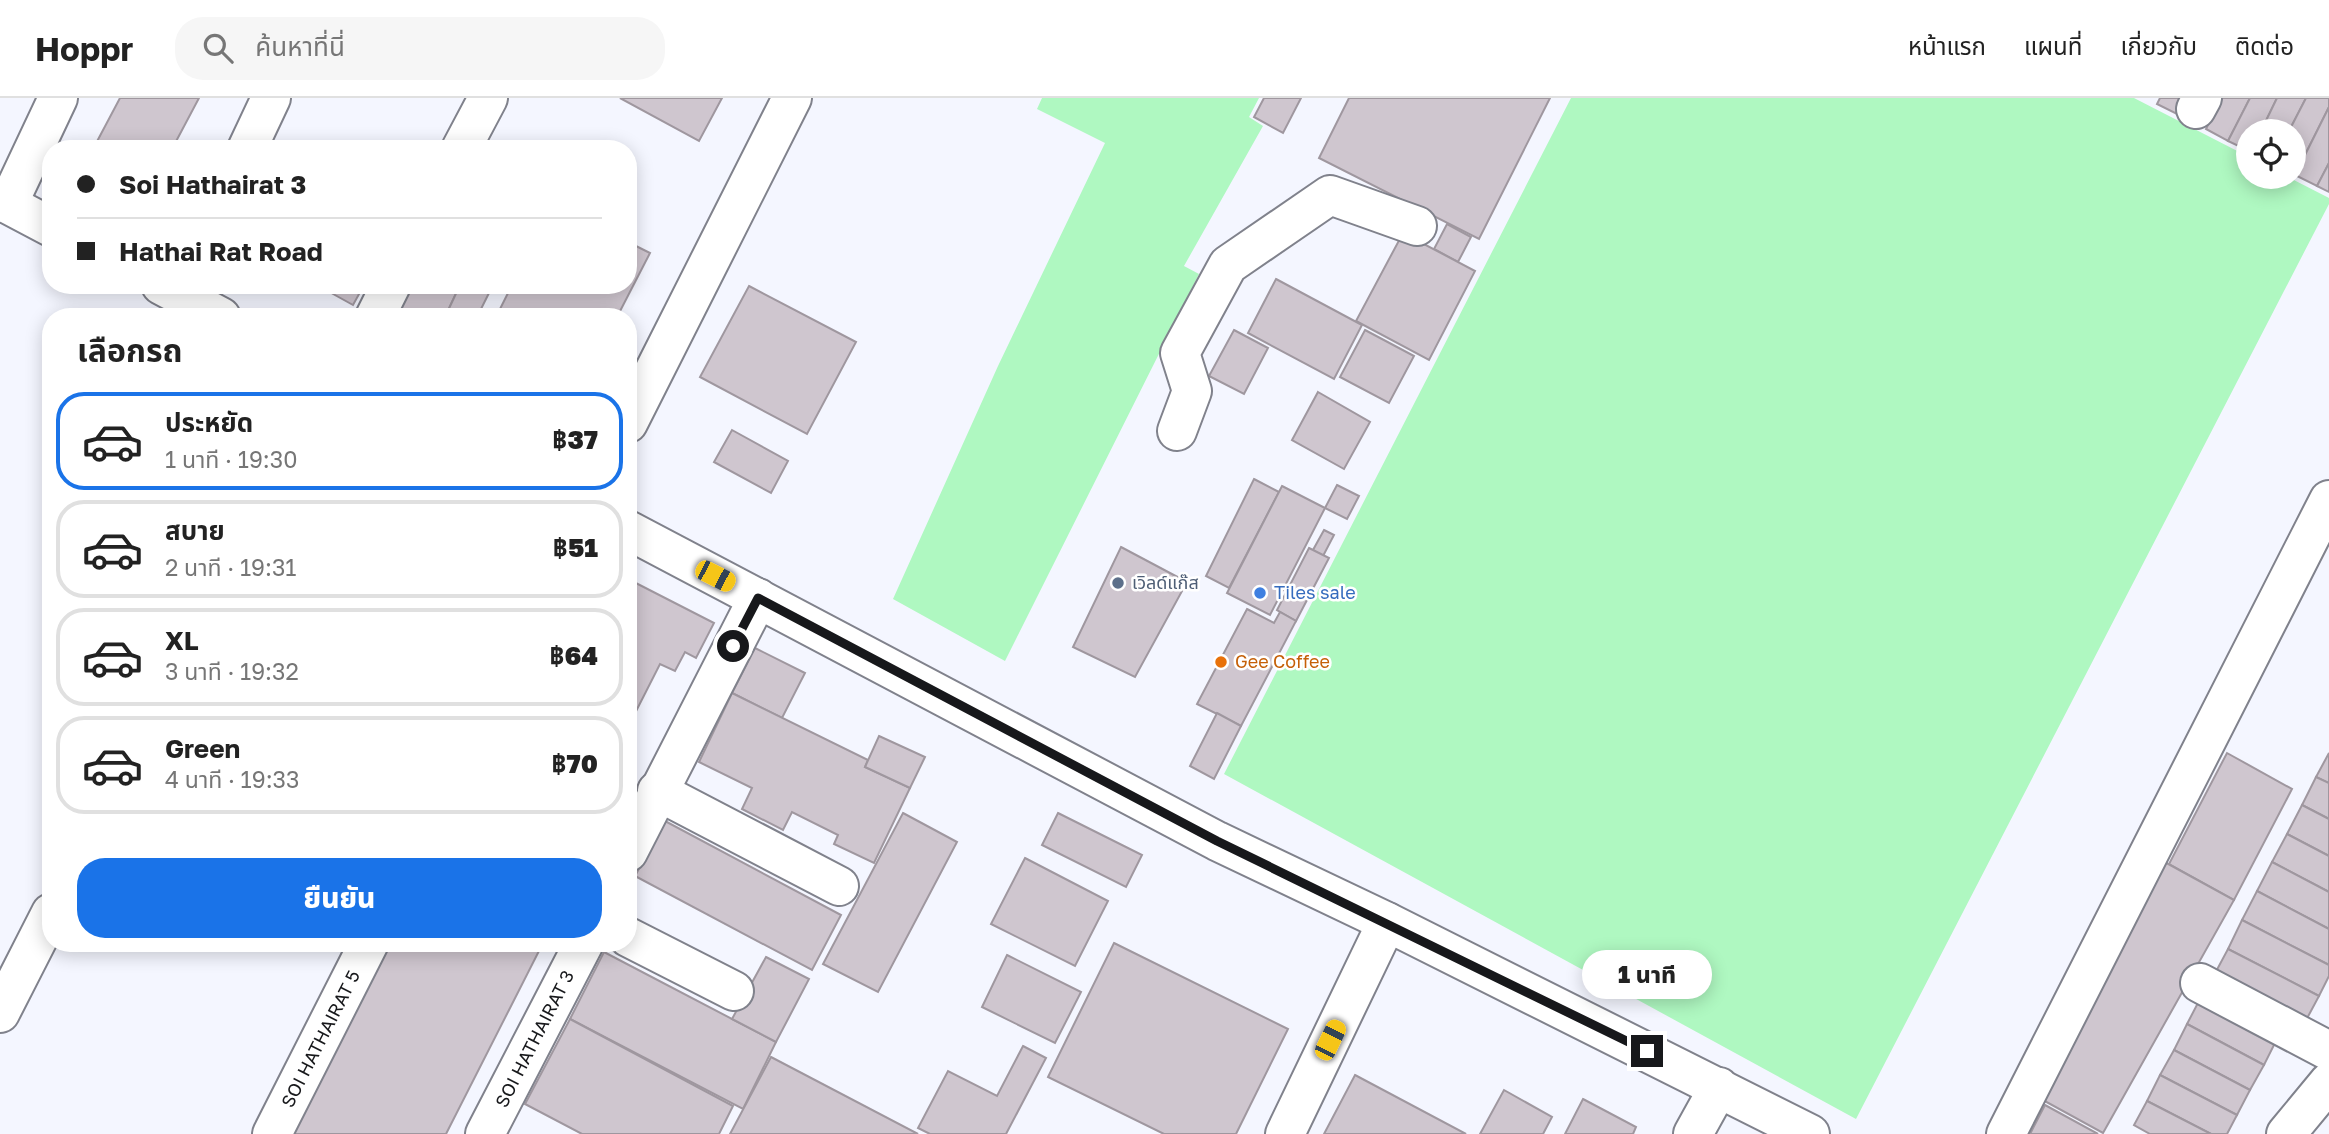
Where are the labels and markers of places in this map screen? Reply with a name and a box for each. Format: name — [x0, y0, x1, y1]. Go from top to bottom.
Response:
place label: เวิลด์แก๊ส — [1132, 571, 1199, 593]
marker: เวิลด์แก๊ส — [1110, 575, 1126, 591]
place label: Tiles sale — [1274, 581, 1356, 603]
marker: Tiles sale — [1252, 585, 1268, 601]
place label: Gee Coffee — [1235, 650, 1330, 672]
marker: Gee Coffee — [1213, 654, 1229, 670]

